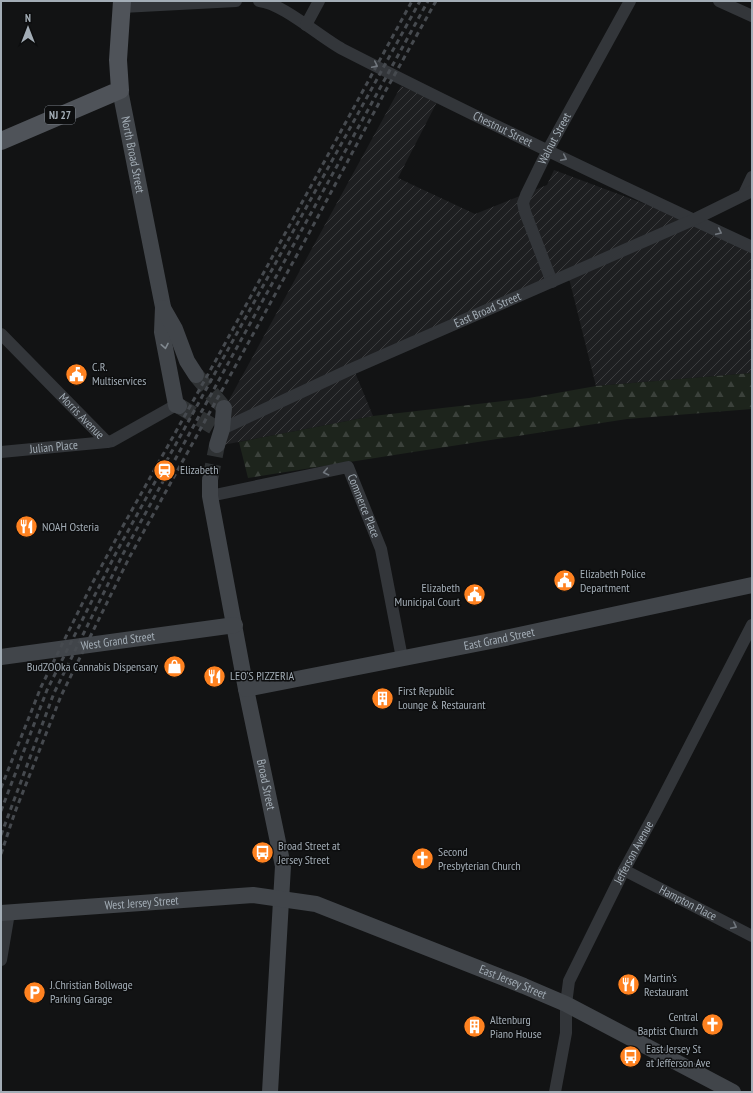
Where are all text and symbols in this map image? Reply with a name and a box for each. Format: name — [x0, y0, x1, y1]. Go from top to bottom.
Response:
north arrow — [8, 8, 48, 48]
text: N — [25, 11, 31, 25]
one-way arrow — [371, 60, 378, 68]
road number: NJ 27 — [45, 106, 75, 124]
street label: Chestnut Street — [471, 108, 536, 150]
street label: Walnut Street — [534, 109, 574, 167]
street label: North Broad Street — [118, 115, 148, 195]
one-way arrow — [560, 153, 567, 161]
one-way arrow — [715, 227, 723, 235]
street label: East Broad Street — [451, 288, 524, 330]
one-way arrow — [160, 343, 169, 349]
place label: C.R. Multiservices — [92, 359, 146, 388]
public building icon: C.R. Multiservices — [63, 361, 89, 387]
street label: Morris Avenue — [56, 390, 108, 442]
street label: Julian Place — [28, 437, 78, 456]
station icon: Elizabeth — [152, 457, 178, 483]
place label: Elizabeth — [180, 462, 218, 477]
one-way arrow — [323, 467, 329, 475]
street label: Commerce Place — [345, 471, 384, 540]
restaurant icon: NOAH Osteria — [13, 514, 39, 540]
place label: NOAH Osteria — [42, 519, 99, 534]
place label: Elizabeth Police Department — [580, 566, 646, 595]
public building icon: Elizabeth Police Department — [551, 568, 577, 594]
place label: Elizabeth Municipal Court — [395, 580, 461, 609]
public building icon: Elizabeth Municipal Court — [462, 582, 488, 608]
street label: East Grand Street — [462, 624, 536, 653]
street label: West Grand Street — [80, 628, 156, 653]
shop icon: BudZOOka Cannabis Dispensary — [161, 654, 187, 680]
place label: BudZOOka Cannabis Dispensary — [27, 659, 158, 674]
restaurant icon: LEO'S PIZZERIA — [202, 663, 228, 689]
place label: LEO'S PIZZERIA — [230, 668, 294, 683]
place label: First Republic Lounge & Restaurant — [398, 683, 486, 712]
building icon: First Republic Lounge & Restaurant — [369, 685, 395, 711]
street label: Broad Street — [254, 758, 279, 812]
street label: Jefferson Avenue — [610, 818, 656, 887]
place label: Broad Street at Jersey Street — [277, 838, 341, 867]
bus stop icon: Broad Street at Jersey Street — [250, 840, 276, 866]
place label: Second Presbyterian Church — [438, 844, 520, 873]
church icon: Second Presbyterian Church — [410, 846, 436, 872]
street label: Hampton Place — [657, 882, 720, 924]
street label: West Jersey Street — [104, 892, 180, 913]
one-way arrow — [729, 921, 737, 929]
street label: East Jersey Street — [477, 961, 550, 1002]
place label: Martin's Restaurant — [644, 970, 689, 999]
restaurant icon: Martin's Restaurant — [615, 972, 641, 998]
place label: J.Christian Bollwage Parking Garage — [49, 977, 133, 1006]
parking icon: J.Christian Bollwage Parking Garage — [22, 979, 48, 1005]
place label: Central Baptist Church — [638, 1009, 698, 1038]
church icon: Central Baptist Church — [700, 1011, 726, 1037]
place label: Altenburg Piano House — [490, 1012, 542, 1041]
building icon: Altenburg Piano House — [462, 1014, 488, 1040]
place label: East Jersey St at Jefferson Ave — [646, 1041, 710, 1070]
bus stop icon: East Jersey St at Jefferson Ave — [617, 1043, 643, 1069]

